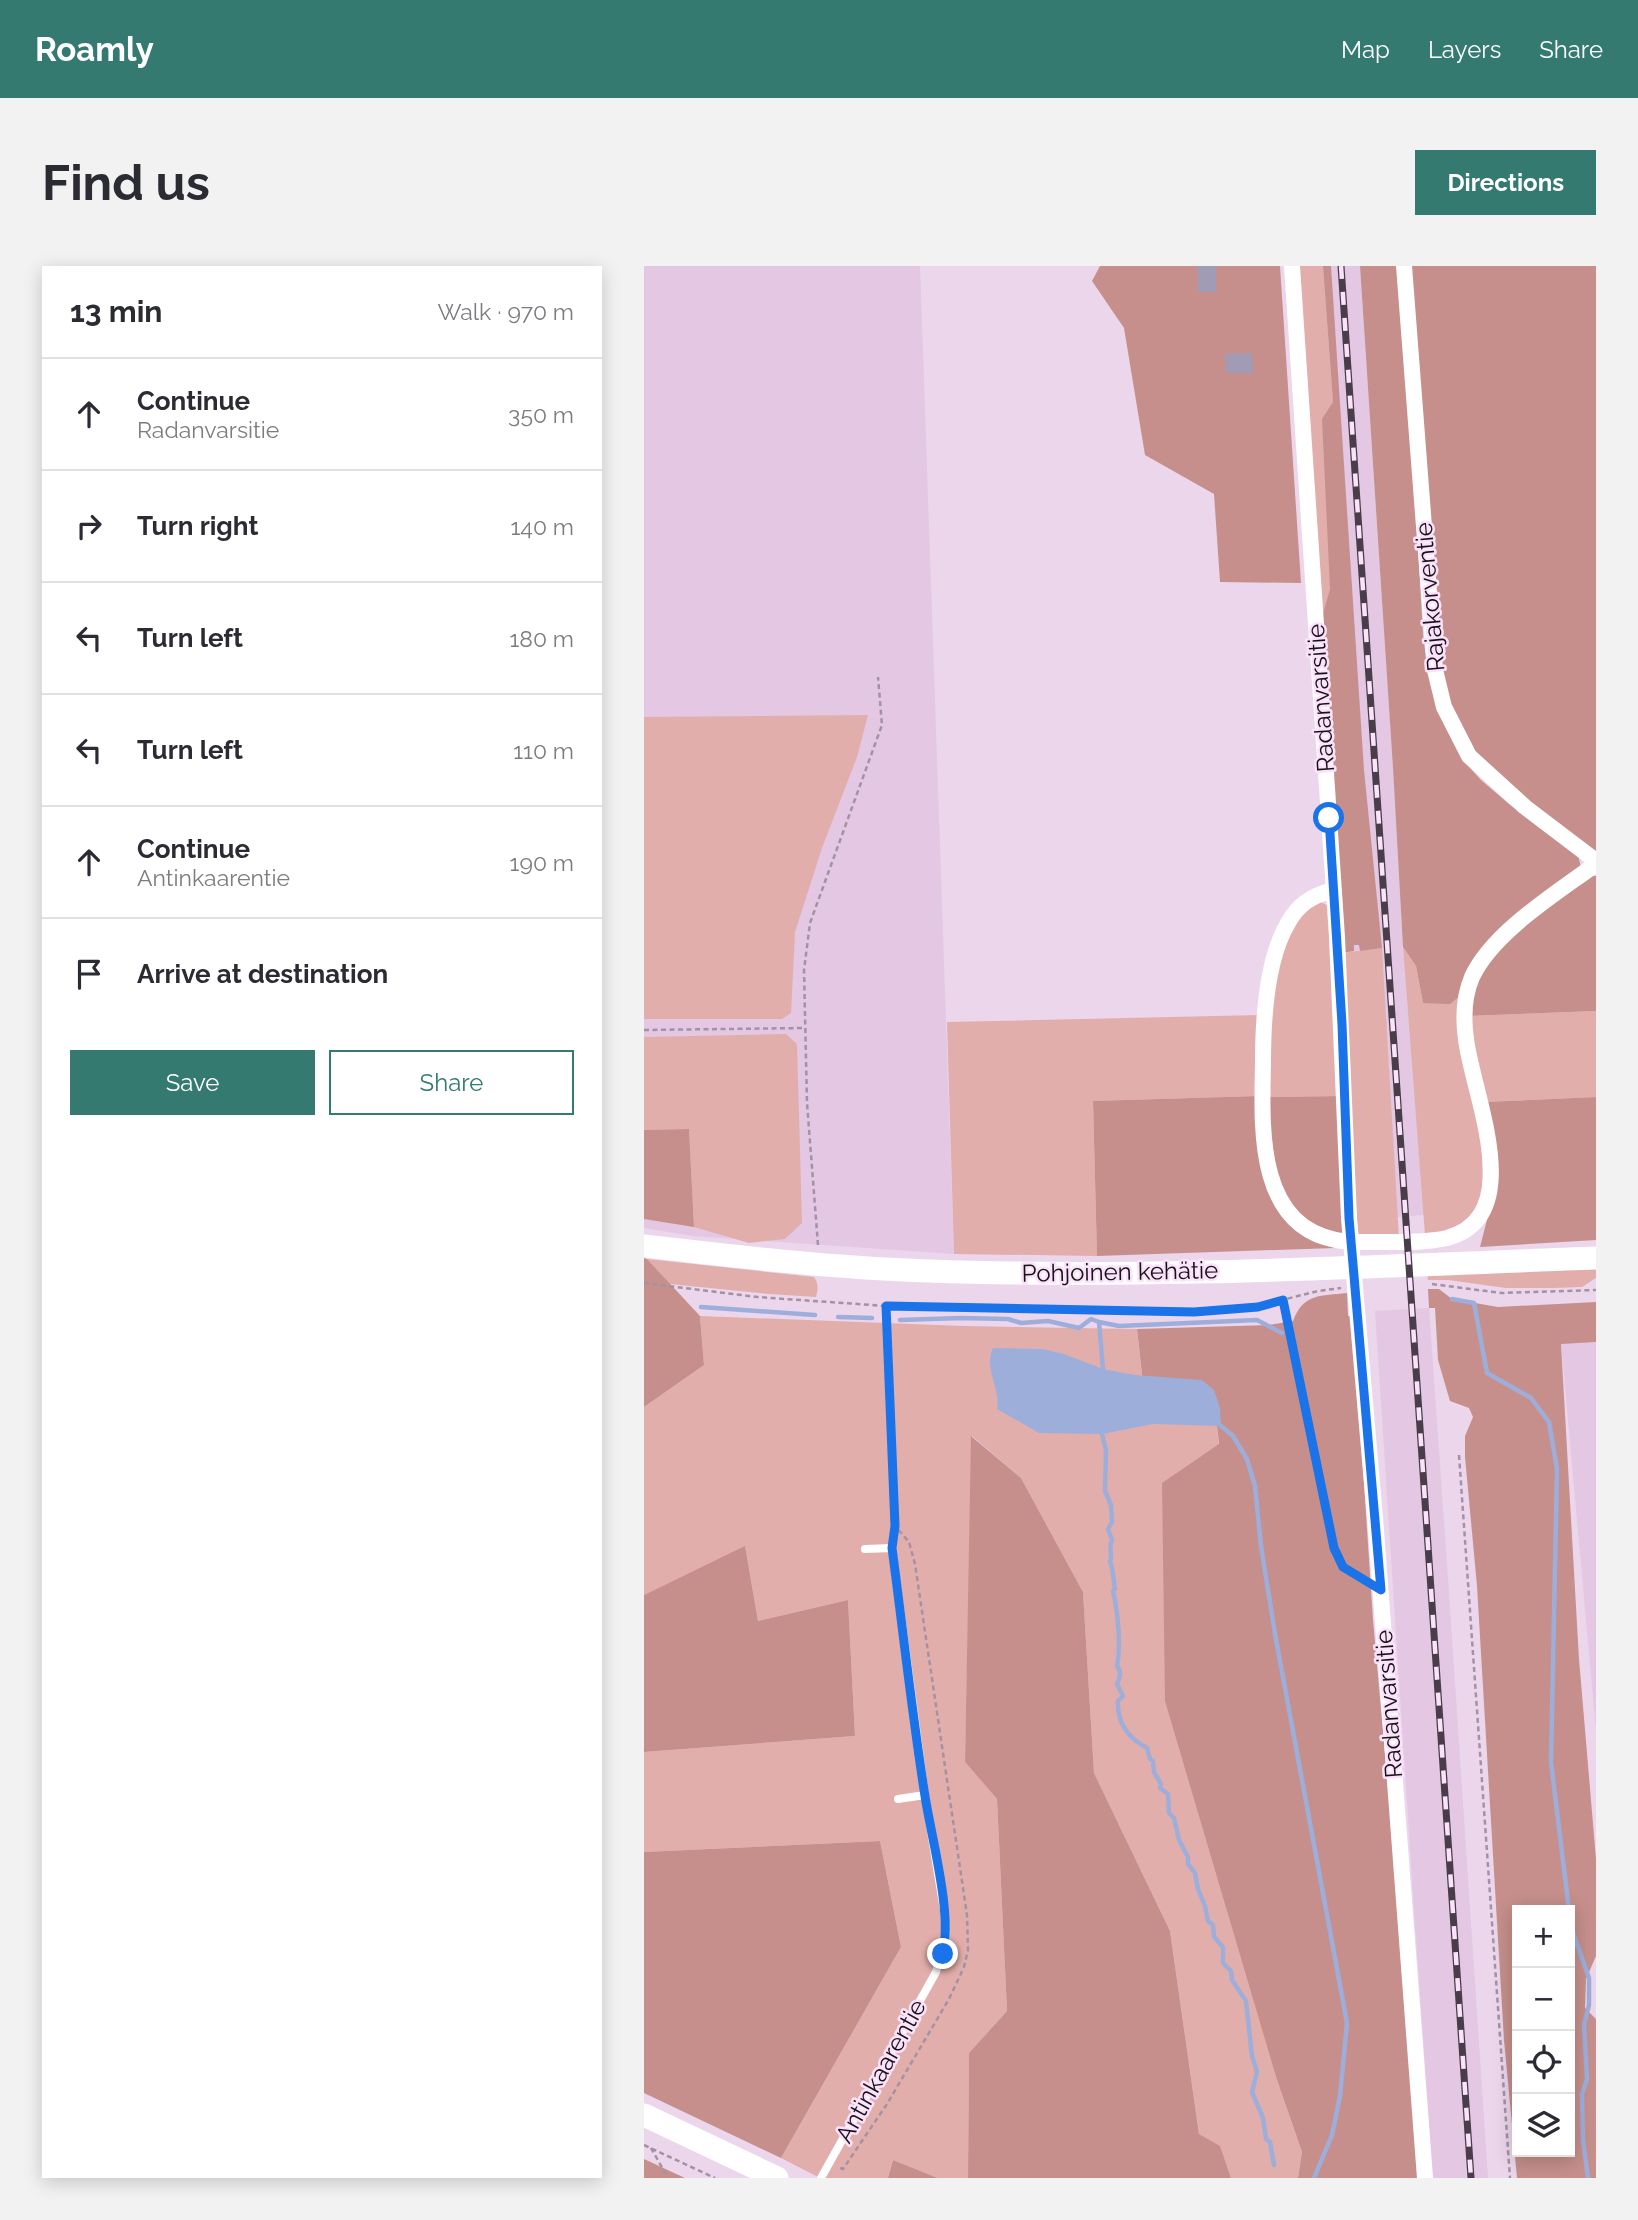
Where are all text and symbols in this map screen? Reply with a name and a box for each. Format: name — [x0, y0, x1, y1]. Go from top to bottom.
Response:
text: Roamly — [35, 30, 154, 69]
text: Map — [1341, 35, 1390, 64]
text: Layers — [1428, 35, 1501, 64]
text: Share — [1539, 35, 1603, 64]
button: Directions — [1415, 150, 1596, 215]
text: Find us — [42, 154, 210, 211]
text: 13 min — [70, 294, 162, 329]
text: Walk · 970 m — [437, 298, 574, 325]
text: Continue — [137, 386, 250, 416]
icon: ahead — [70, 395, 108, 433]
text: 350 m — [508, 401, 574, 428]
text: Radanvarsitie — [137, 416, 279, 443]
icon: right — [70, 507, 108, 545]
text: Turn right — [137, 511, 258, 541]
text: 140 m — [511, 513, 574, 540]
street label: Rajakorventie — [1409, 521, 1450, 673]
icon: left — [70, 619, 108, 657]
text: Turn left — [137, 623, 243, 653]
street label: Radanvarsitie — [1301, 623, 1340, 773]
text: 180 m — [509, 625, 574, 652]
icon: left — [70, 731, 108, 769]
text: Turn left — [137, 735, 243, 765]
text: 110 m — [513, 737, 574, 764]
route start — [1313, 802, 1344, 833]
text: Continue — [137, 834, 250, 864]
icon: ahead — [70, 843, 108, 881]
text: 190 m — [510, 849, 574, 876]
text: Antinkaarentie — [137, 864, 290, 891]
icon: arrive — [70, 955, 108, 993]
text: Arrive at destination — [137, 959, 388, 989]
button: Save — [70, 1050, 315, 1115]
button: Share — [329, 1050, 574, 1115]
street label: Pohjoinen kehätie — [1021, 1255, 1219, 1288]
street label: Radanvarsitie — [1369, 1629, 1408, 1779]
map controls — [1512, 1905, 1575, 2157]
button: + — [1512, 1905, 1575, 1968]
route end — [927, 1938, 958, 1969]
button: − — [1512, 1968, 1575, 2031]
street label: Antinkaarentie — [829, 1994, 932, 2148]
button: locate — [1512, 2031, 1575, 2094]
button: layers — [1512, 2094, 1575, 2157]

